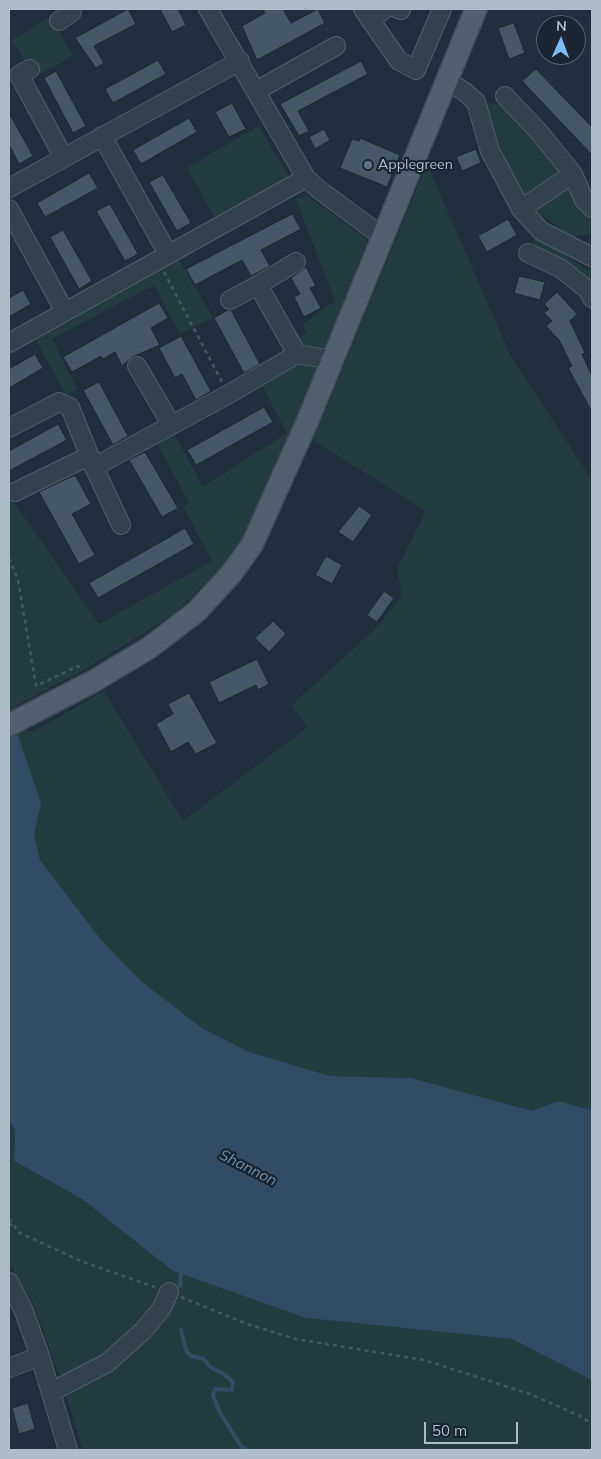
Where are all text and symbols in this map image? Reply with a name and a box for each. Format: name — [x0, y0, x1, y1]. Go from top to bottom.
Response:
north arrow — [536, 15, 586, 65]
text: N — [556, 17, 567, 35]
place label: Applegreen — [378, 157, 453, 173]
marker: Applegreen — [362, 159, 374, 171]
water label: Shannon — [216, 1146, 280, 1190]
scale bar — [426, 1412, 520, 1444]
text: 50 m — [432, 1421, 467, 1440]

